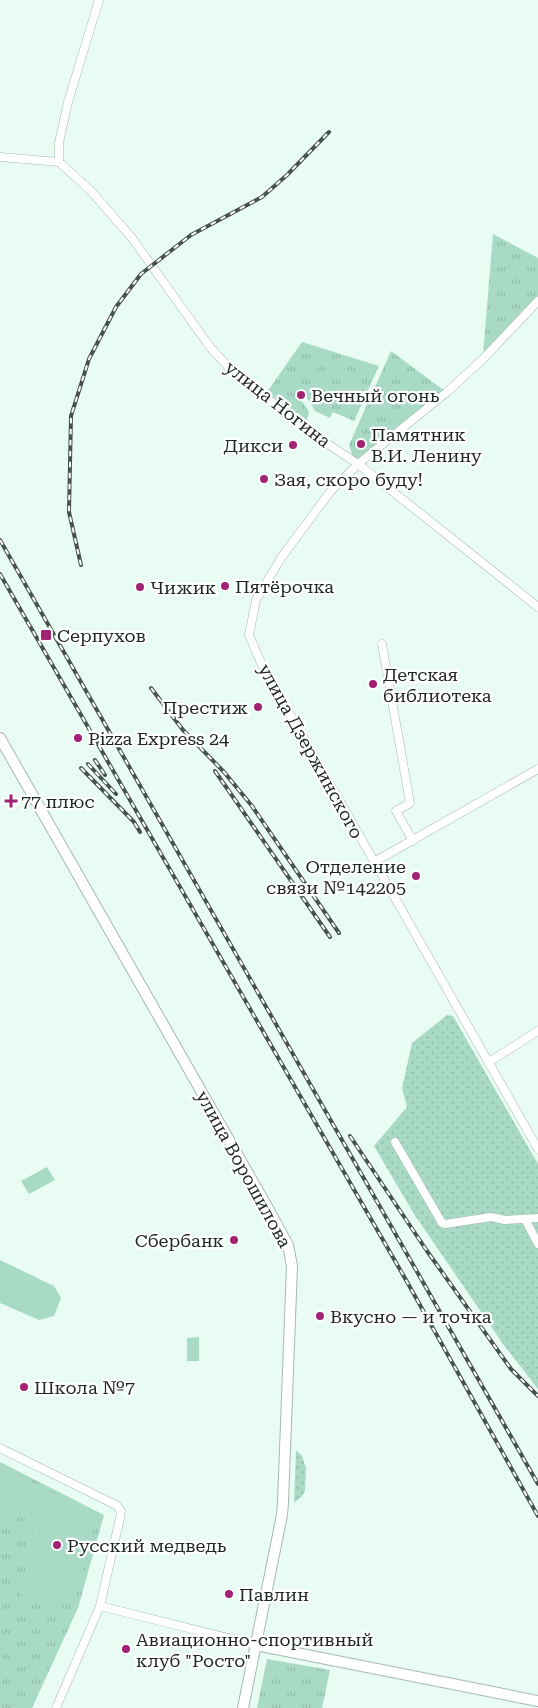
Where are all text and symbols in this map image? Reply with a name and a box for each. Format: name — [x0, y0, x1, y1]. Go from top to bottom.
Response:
street label: улица Ногина — [221, 356, 335, 452]
place label: Вечный огонь — [311, 385, 440, 406]
marker: Вечный огонь — [295, 389, 307, 401]
place label: Памятник В.И. Ленину — [371, 424, 482, 466]
place label: Дикси — [224, 435, 283, 456]
marker: Памятник В.И. Ленину — [355, 438, 367, 450]
marker: Дикси — [287, 439, 299, 451]
place label: Зая, скоро буду! — [274, 469, 423, 490]
marker: Зая, скоро буду! — [258, 473, 270, 485]
place label: Пятёрочка — [235, 576, 334, 597]
place label: Чижик — [150, 577, 216, 598]
marker: Пятёрочка — [219, 580, 231, 592]
marker: Чижик — [134, 581, 146, 593]
place label: Серпухов — [57, 625, 146, 646]
marker: Серпухов — [39, 628, 53, 642]
street label: улица Дзержинского — [254, 660, 368, 842]
place label: Детская библиотека — [383, 664, 492, 706]
marker: Детская библиотека — [367, 678, 379, 690]
place label: Престиж — [163, 697, 248, 718]
marker: Престиж — [252, 701, 264, 713]
place label: Pizza Express 24 — [88, 728, 229, 749]
marker: Pizza Express 24 — [72, 732, 84, 744]
place label: 77 плюс — [21, 791, 95, 812]
marker: 77 плюс — [5, 795, 17, 807]
place label: Отделение связи №142205 — [266, 856, 406, 898]
marker: Отделение связи №142205 — [410, 870, 422, 882]
street label: улица Ворошилова — [192, 1087, 296, 1251]
place label: Сбербанк — [135, 1230, 224, 1251]
marker: Сбербанк — [228, 1234, 240, 1246]
place label: Вкусно — и точка — [330, 1306, 492, 1327]
marker: Вкусно — и точка — [314, 1310, 326, 1322]
place label: Школа №7 — [34, 1377, 135, 1398]
marker: Школа №7 — [18, 1381, 30, 1393]
place label: Русский медведь — [67, 1535, 227, 1556]
marker: Русский медведь — [51, 1539, 63, 1551]
place label: Павлин — [239, 1584, 309, 1605]
marker: Павлин — [223, 1588, 235, 1600]
place label: Авиационно-спортивный клуб "Росто" — [136, 1629, 373, 1671]
marker: Авиационно-спортивный клуб "Росто" — [120, 1643, 132, 1655]

